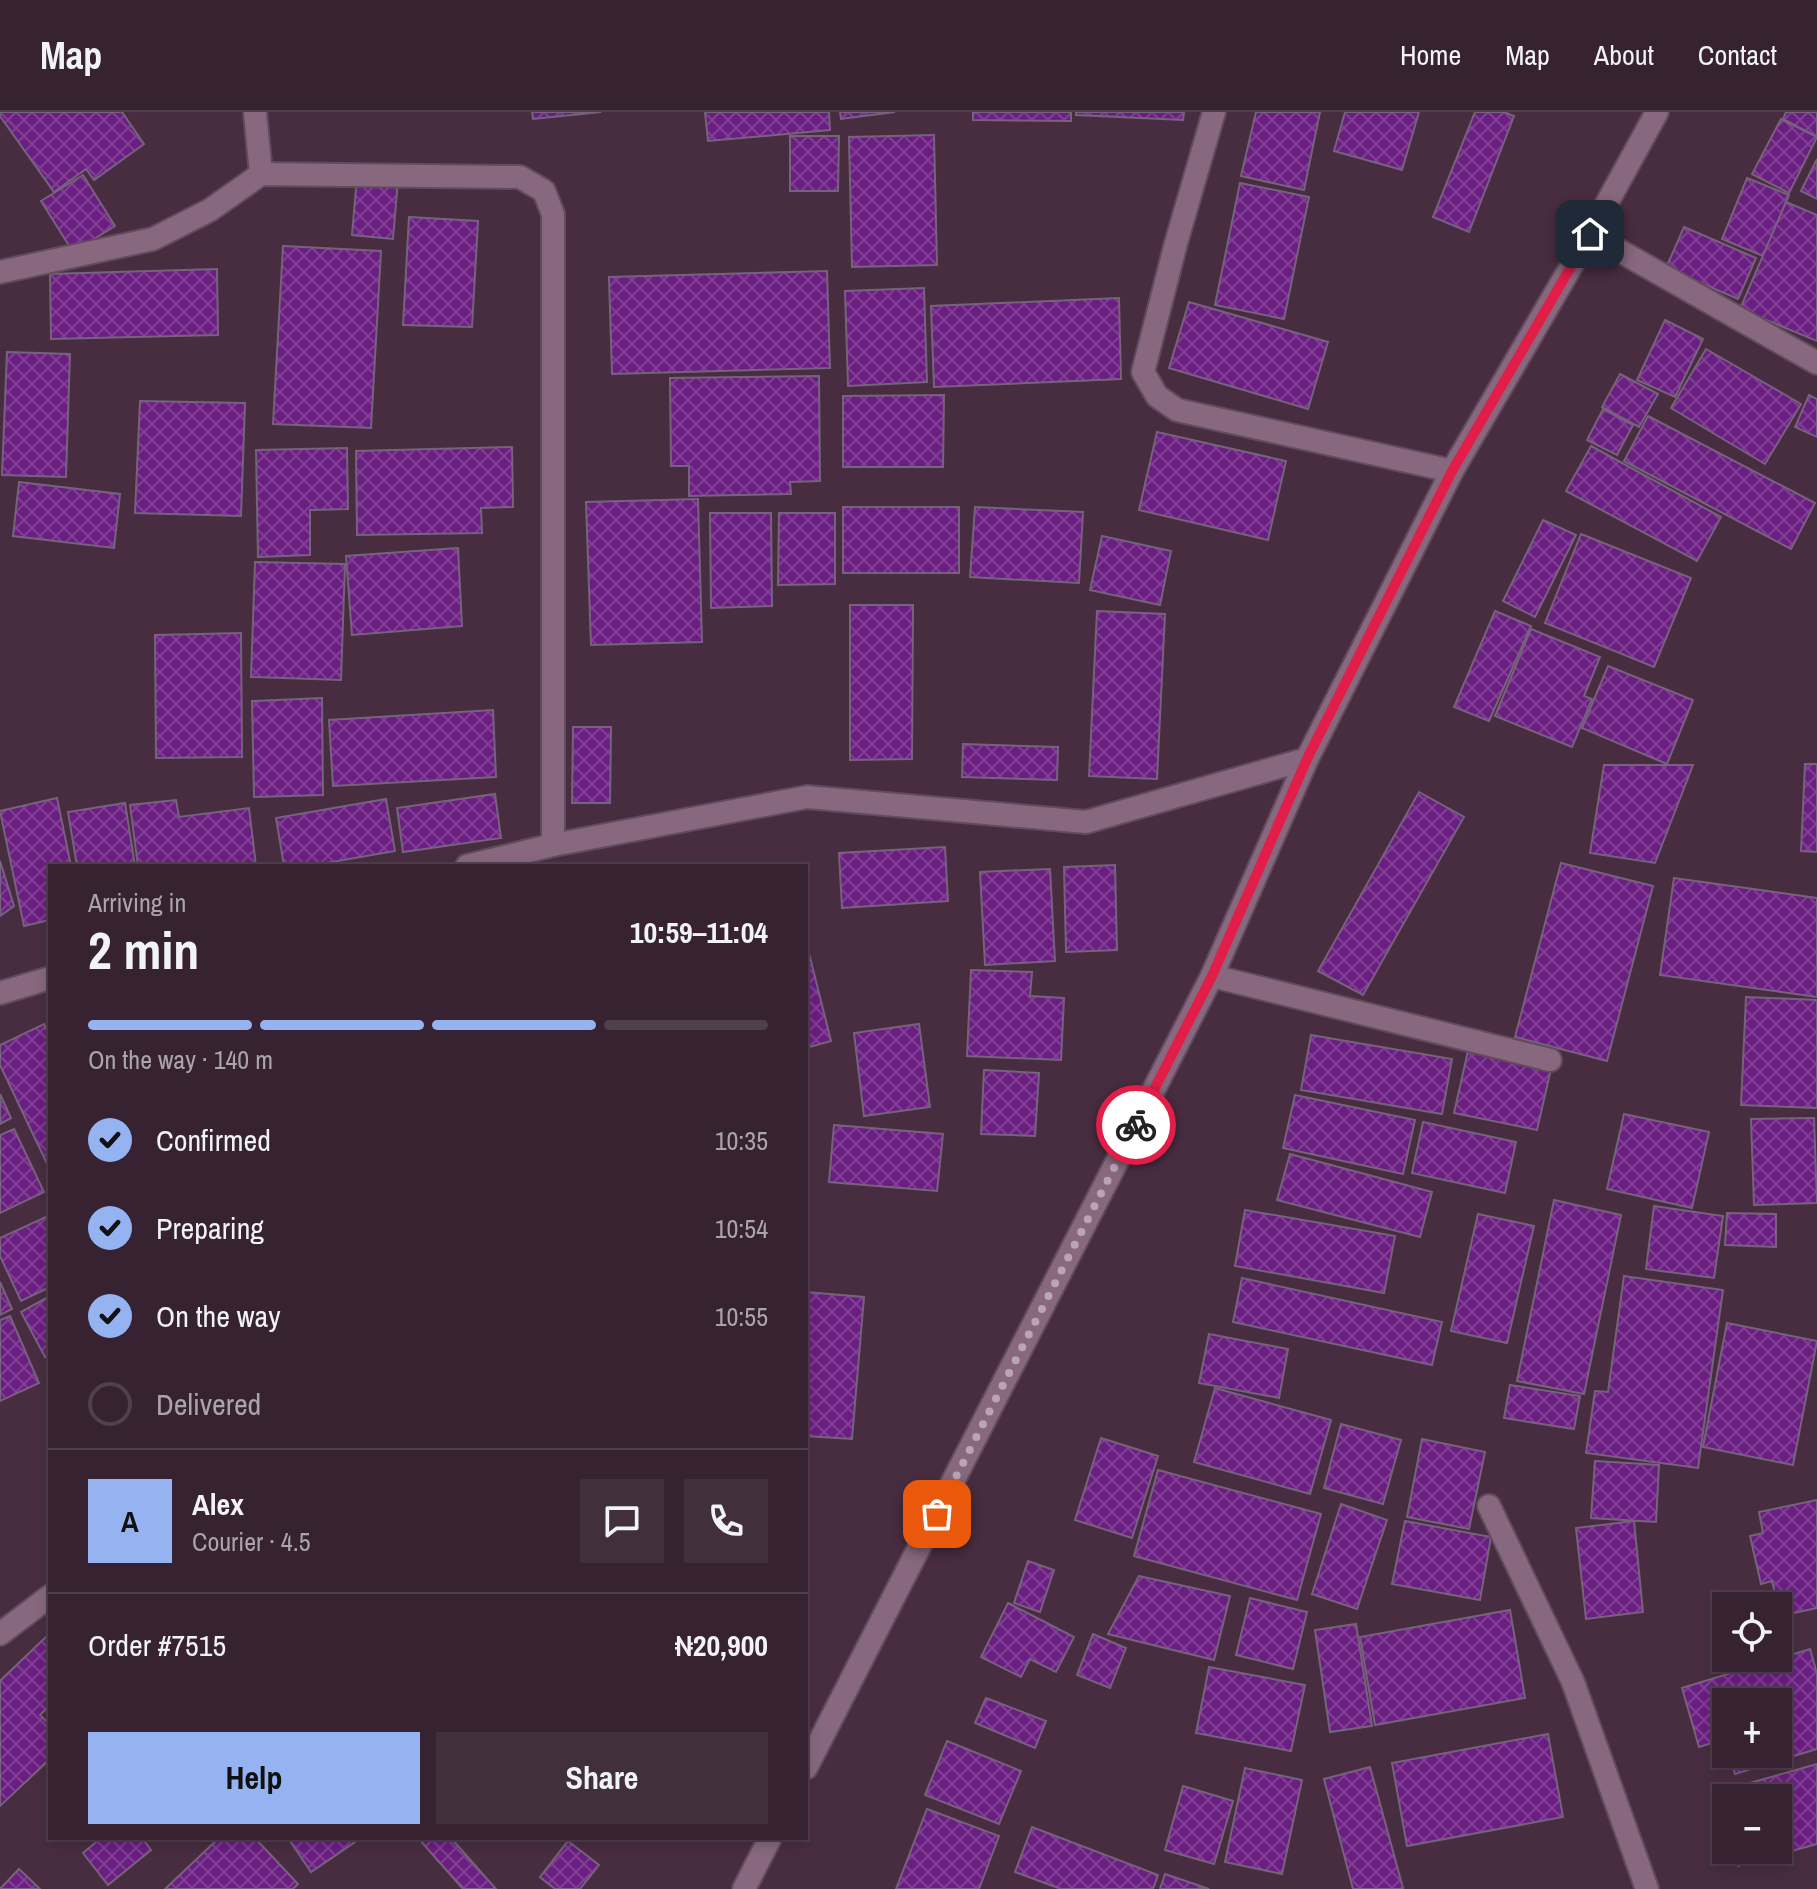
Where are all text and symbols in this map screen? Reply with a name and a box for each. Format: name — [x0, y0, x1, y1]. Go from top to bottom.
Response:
text: Map — [40, 30, 102, 81]
text: Home — [1400, 36, 1461, 74]
text: Map — [1505, 36, 1550, 74]
text: About — [1594, 36, 1654, 74]
text: Contact — [1698, 36, 1777, 74]
pin — [1556, 200, 1624, 268]
icon: home — [1568, 212, 1612, 256]
text: Arriving in — [88, 885, 186, 920]
text: 10:59–11:04 — [630, 912, 768, 952]
text: 2 min — [88, 915, 199, 985]
text: On the way · 140 m — [88, 1042, 273, 1077]
courier — [1096, 1085, 1176, 1165]
icon: bike — [1114, 1103, 1158, 1147]
icon: check — [88, 1118, 132, 1162]
text: Confirmed — [156, 1120, 271, 1160]
text: 10:35 — [715, 1123, 768, 1158]
icon: check — [88, 1206, 132, 1250]
text: Preparing — [156, 1208, 264, 1248]
text: 10:54 — [715, 1211, 768, 1246]
icon: check — [88, 1294, 132, 1338]
text: On the way — [156, 1296, 280, 1336]
text: 10:55 — [715, 1299, 768, 1334]
text: Delivered — [156, 1384, 261, 1424]
button: chat — [580, 1479, 664, 1563]
button: phone — [684, 1479, 768, 1563]
pin — [903, 1480, 971, 1548]
text: Alex — [192, 1484, 244, 1524]
icon: bag — [915, 1492, 959, 1536]
text: A — [121, 1501, 139, 1541]
text: Courier · 4.5 — [192, 1524, 311, 1559]
map controls — [1712, 1592, 1792, 1864]
button: locate — [1712, 1592, 1792, 1672]
text: Order #7515 — [88, 1625, 226, 1665]
text: ₦20,900 — [675, 1625, 768, 1665]
button: + — [1712, 1688, 1792, 1768]
button: Help — [88, 1732, 420, 1824]
button: Share — [436, 1732, 768, 1824]
button: − — [1712, 1784, 1792, 1864]

